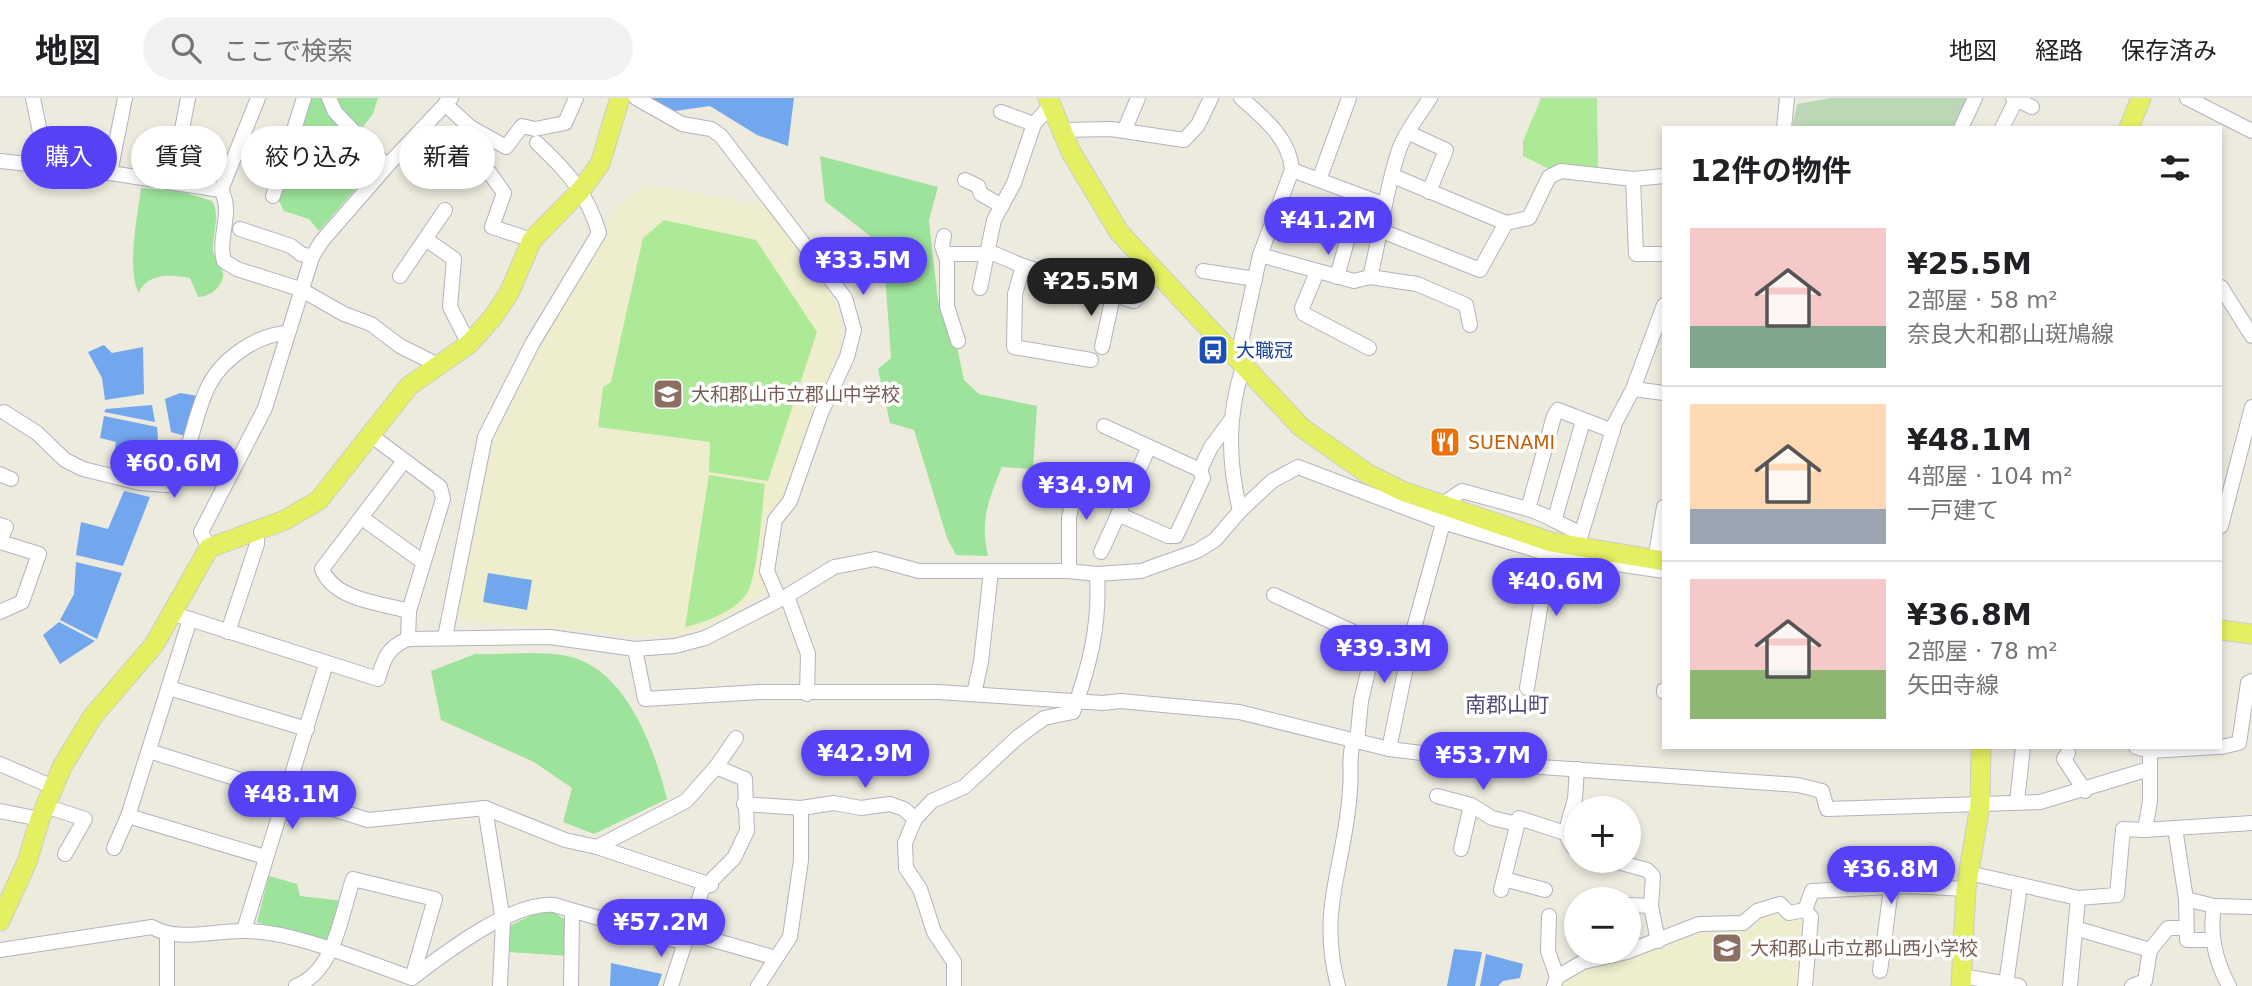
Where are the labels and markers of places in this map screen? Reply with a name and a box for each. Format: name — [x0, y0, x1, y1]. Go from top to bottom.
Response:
pin: ¥41.2M — [1271, 198, 1385, 257]
pin: ¥33.5M — [806, 238, 920, 297]
pin: ¥25.5M — [1034, 258, 1148, 318]
bus stop icon: 大職冠 — [1196, 333, 1230, 367]
place label: 大職冠 — [1236, 339, 1293, 361]
school or university icon: 大和郡山市立郡山中学校 — [651, 377, 685, 411]
place label: 大和郡山市立郡山中学校 — [691, 383, 900, 405]
restaurant icon: SUENAMI — [1428, 425, 1462, 459]
place label: SUENAMI — [1468, 431, 1555, 453]
pin: ¥60.6M — [117, 440, 231, 500]
pin: ¥34.9M — [1029, 462, 1143, 522]
pin: ¥40.6M — [1499, 559, 1613, 618]
pin: ¥39.3M — [1327, 626, 1441, 685]
pin: ¥42.9M — [808, 730, 922, 790]
pin: ¥53.7M — [1426, 732, 1540, 792]
pin: ¥48.1M — [235, 772, 349, 831]
pin: ¥36.8M — [1834, 846, 1948, 906]
pin: ¥57.2M — [604, 900, 718, 959]
school or university icon: 大和郡山市立郡山西小学校 — [1710, 931, 1744, 965]
place label: 大和郡山市立郡山西小学校 — [1750, 937, 1978, 959]

